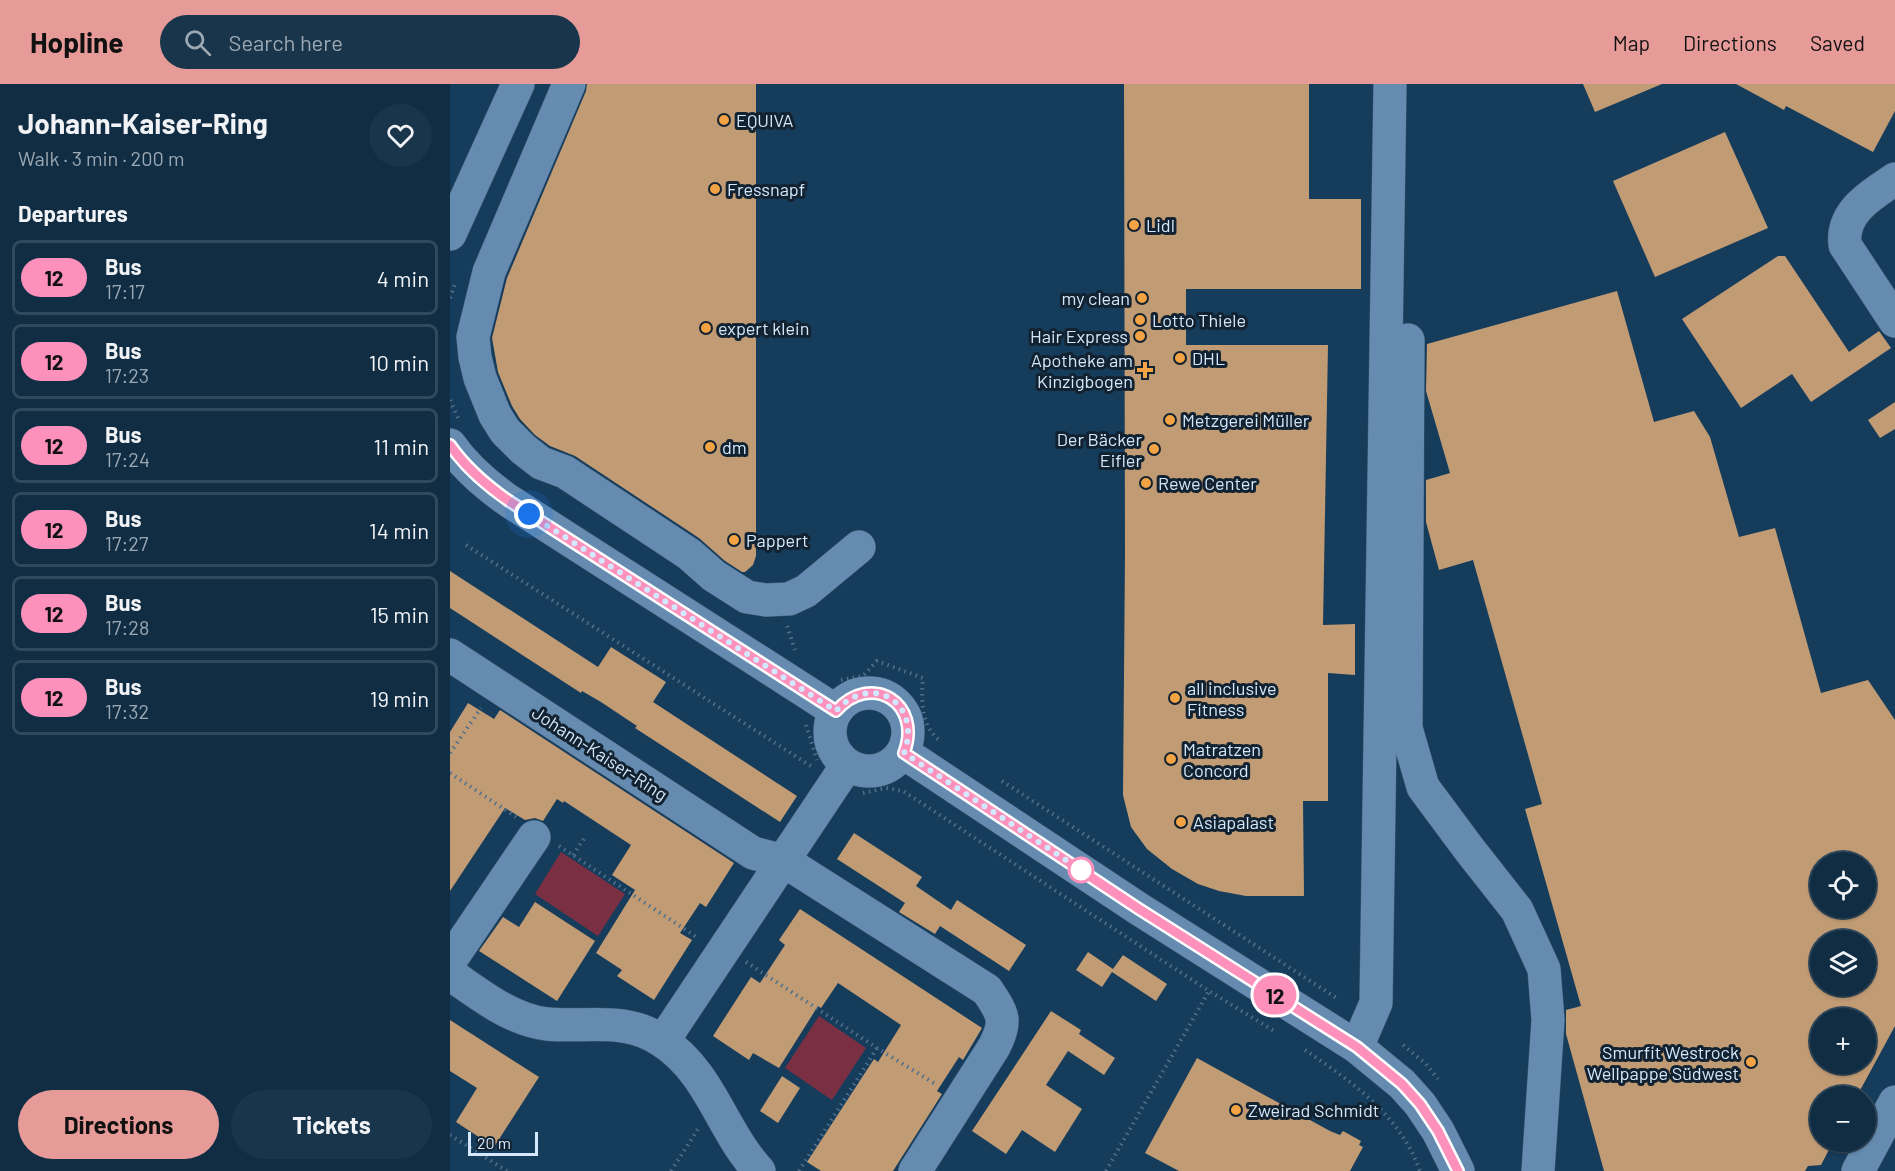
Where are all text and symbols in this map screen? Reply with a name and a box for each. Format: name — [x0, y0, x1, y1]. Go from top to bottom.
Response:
search box — [160, 15, 580, 69]
text: Hopline — [30, 25, 124, 59]
icon: search — [181, 26, 214, 59]
text: Search here — [229, 29, 343, 55]
text: Map — [1613, 30, 1650, 55]
text: Directions — [1683, 30, 1777, 55]
text: Saved — [1810, 30, 1865, 55]
button: heart — [369, 104, 432, 167]
text: Johann-Kaiser-Ring — [18, 106, 268, 140]
place label: EQUIVA — [736, 109, 794, 131]
marker: EQUIVA — [717, 113, 731, 127]
text: Walk · 3 min · 200 m — [18, 146, 184, 170]
place label: Fressnapf — [727, 178, 805, 200]
marker: Fressnapf — [708, 182, 722, 196]
text: Departures — [18, 200, 128, 226]
place label: Lidl — [1146, 214, 1175, 236]
marker: Lidl — [1127, 218, 1141, 232]
text: Bus — [105, 253, 142, 279]
text: 12 — [44, 265, 64, 290]
text: 4 min — [377, 265, 429, 291]
text: 17:17 — [105, 279, 145, 303]
place label: my clean — [1061, 287, 1130, 309]
marker: my clean — [1135, 291, 1149, 305]
place label: Lotto Thiele — [1152, 309, 1246, 331]
marker: Lotto Thiele — [1133, 313, 1147, 327]
place label: expert klein — [718, 317, 809, 339]
marker: expert klein — [699, 321, 713, 335]
place label: Hair Express — [1030, 325, 1128, 347]
marker: Hair Express — [1133, 329, 1147, 343]
text: Bus — [105, 337, 142, 363]
place label: DHL — [1192, 347, 1225, 369]
text: 12 — [44, 349, 64, 374]
text: 10 min — [369, 349, 429, 375]
place label: Apotheke am Kinzigbogen — [1031, 349, 1133, 392]
marker: DHL — [1173, 351, 1187, 365]
text: 17:23 — [105, 363, 149, 387]
marker: Apotheke am Kinzigbogen — [1138, 363, 1152, 377]
place label: Metzgerei Müller — [1182, 409, 1310, 431]
marker: Metzgerei Müller — [1163, 413, 1177, 427]
text: Bus — [105, 421, 142, 447]
place label: Der Bäcker Eifler — [1057, 428, 1142, 471]
text: 12 — [44, 433, 64, 458]
text: 11 min — [373, 433, 429, 459]
place label: dm — [722, 436, 747, 458]
marker: dm — [703, 440, 717, 454]
marker: Der Bäcker Eifler — [1147, 442, 1161, 456]
text: 17:24 — [105, 447, 150, 471]
place label: Rewe Center — [1158, 472, 1257, 494]
marker: Rewe Center — [1139, 476, 1153, 490]
your location — [514, 499, 544, 529]
text: Bus — [105, 505, 142, 531]
text: 12 — [44, 517, 64, 542]
text: 14 min — [369, 517, 429, 543]
place label: Pappert — [746, 529, 809, 551]
text: 17:27 — [105, 531, 148, 555]
marker: Pappert — [727, 533, 741, 547]
text: Bus — [105, 589, 142, 615]
text: 12 — [44, 601, 64, 626]
text: 15 min — [370, 601, 429, 627]
text: 17:28 — [105, 615, 149, 639]
text: Bus — [105, 673, 142, 699]
place label: all inclusive Fitness — [1187, 677, 1276, 720]
text: 12 — [44, 685, 64, 710]
text: 19 min — [370, 685, 429, 711]
marker: all inclusive Fitness — [1168, 691, 1182, 705]
text: 17:32 — [105, 699, 149, 723]
street label: Johann-Kaiser-Ring — [528, 701, 672, 805]
place label: Matratzen Concord — [1183, 738, 1261, 781]
marker: Matratzen Concord — [1164, 752, 1178, 766]
place label: Asiapalast — [1193, 811, 1274, 833]
marker: Asiapalast — [1174, 815, 1188, 829]
map controls — [1810, 852, 1876, 1152]
button: locate — [1810, 852, 1876, 918]
unlabelled marker — [1068, 857, 1094, 883]
button: layers — [1810, 930, 1876, 996]
line badge: 12 — [1248, 976, 1302, 1014]
text: 12 — [1265, 983, 1285, 1008]
button: + — [1810, 1008, 1876, 1074]
place label: Smurfit Westrock Wellpappe Südwest — [1587, 1041, 1739, 1084]
marker: Smurfit Westrock Wellpappe Südwest — [1744, 1055, 1758, 1069]
button: − — [1810, 1086, 1876, 1152]
button: Directions — [18, 1090, 219, 1159]
button: Tickets — [231, 1090, 432, 1159]
place label: Zweirad Schmidt — [1248, 1099, 1379, 1121]
marker: Zweirad Schmidt — [1229, 1103, 1243, 1117]
scale bar — [468, 1129, 538, 1156]
text: 20 m — [477, 1133, 511, 1152]

